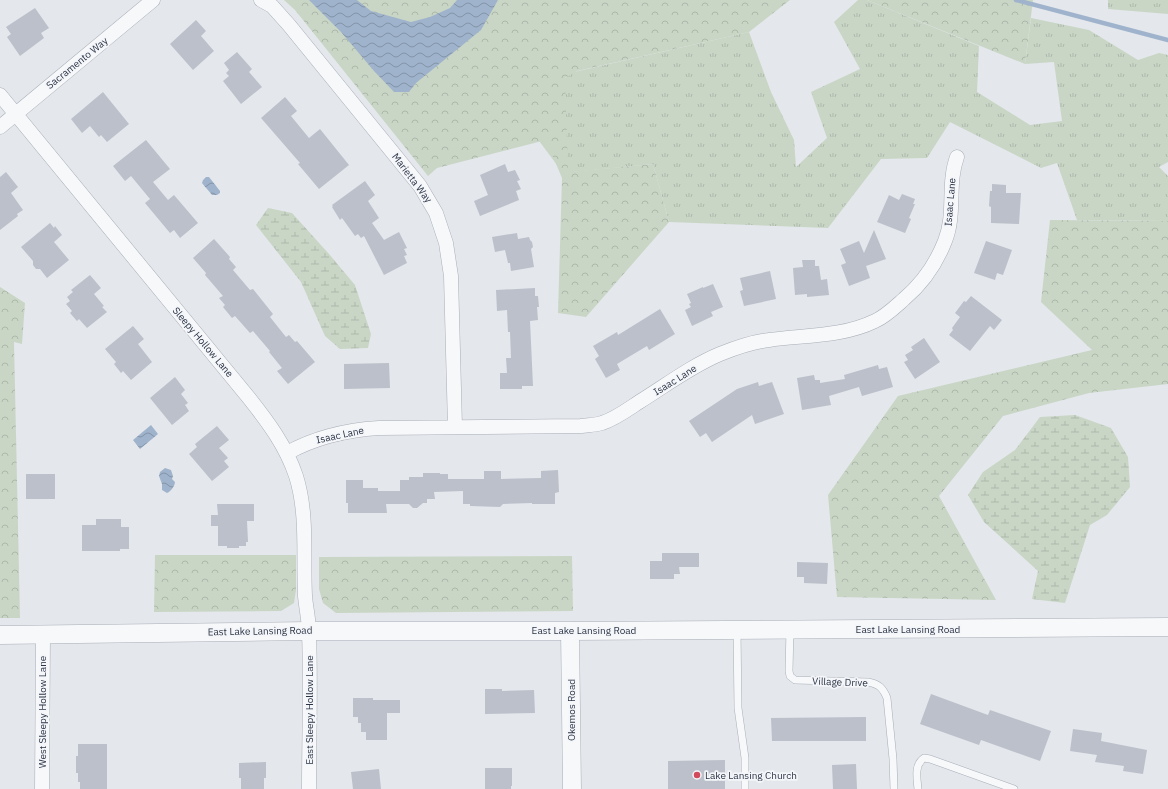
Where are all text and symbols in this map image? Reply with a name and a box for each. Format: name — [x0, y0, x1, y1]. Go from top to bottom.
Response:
street label: Sacramento Way — [44, 34, 110, 92]
street label: Marietta Way — [389, 151, 435, 205]
street label: Isaac Lane — [941, 177, 959, 227]
street label: Sleepy Hollow Lane — [170, 304, 237, 380]
street label: Isaac Lane — [651, 361, 699, 398]
street label: Isaac Lane — [315, 423, 366, 446]
street label: East Lake Lansing Road — [856, 623, 960, 636]
street label: East Lake Lansing Road — [207, 624, 313, 638]
street label: East Lake Lansing Road — [532, 624, 636, 637]
street label: West Sleepy Hollow Lane — [36, 655, 49, 768]
street label: East Sleepy Hollow Lane — [303, 655, 316, 765]
street label: Village Drive — [812, 675, 869, 689]
street label: Okemos Road — [565, 679, 578, 741]
place label: Lake Lansing Church — [705, 769, 797, 782]
marker: Lake Lansing Church — [692, 770, 702, 780]

